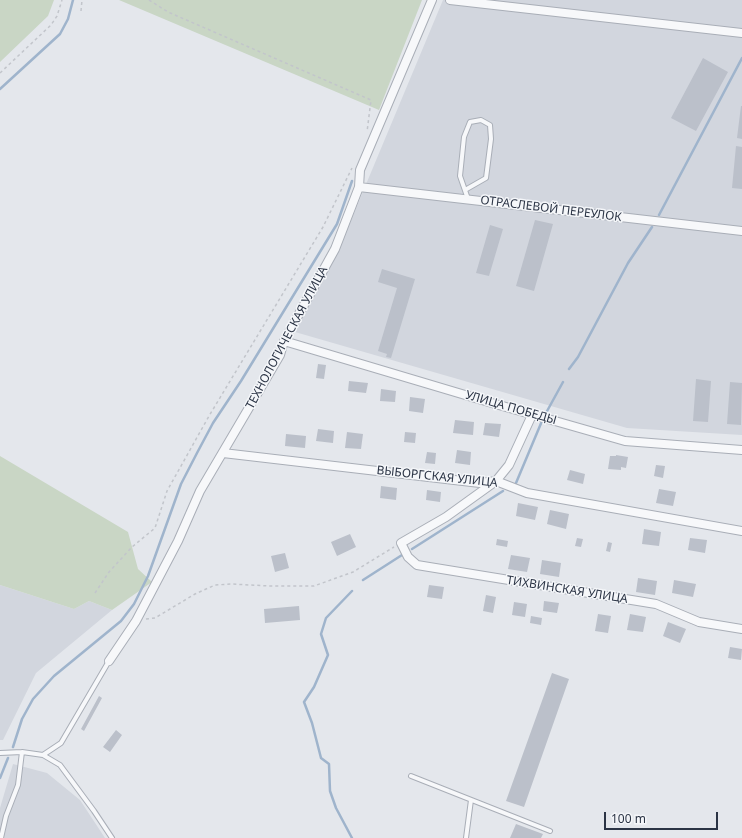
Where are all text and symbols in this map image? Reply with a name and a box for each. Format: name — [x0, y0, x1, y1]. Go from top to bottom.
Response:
street label: ОТРАСЛЕВОЙ ПЕРЕУЛОК — [480, 193, 622, 225]
street label: ТЕХНОЛОГИЧЕСКАЯ УЛИЦА — [243, 264, 331, 412]
street label: УЛИЦА ПОБЕДЫ — [464, 388, 558, 428]
street label: ВЫБОРГСКАЯ УЛИЦА — [376, 463, 498, 491]
street label: ТИХВИНСКАЯ УЛИЦА — [505, 573, 629, 607]
scale bar — [606, 804, 720, 830]
text: 100 m — [611, 810, 646, 827]

